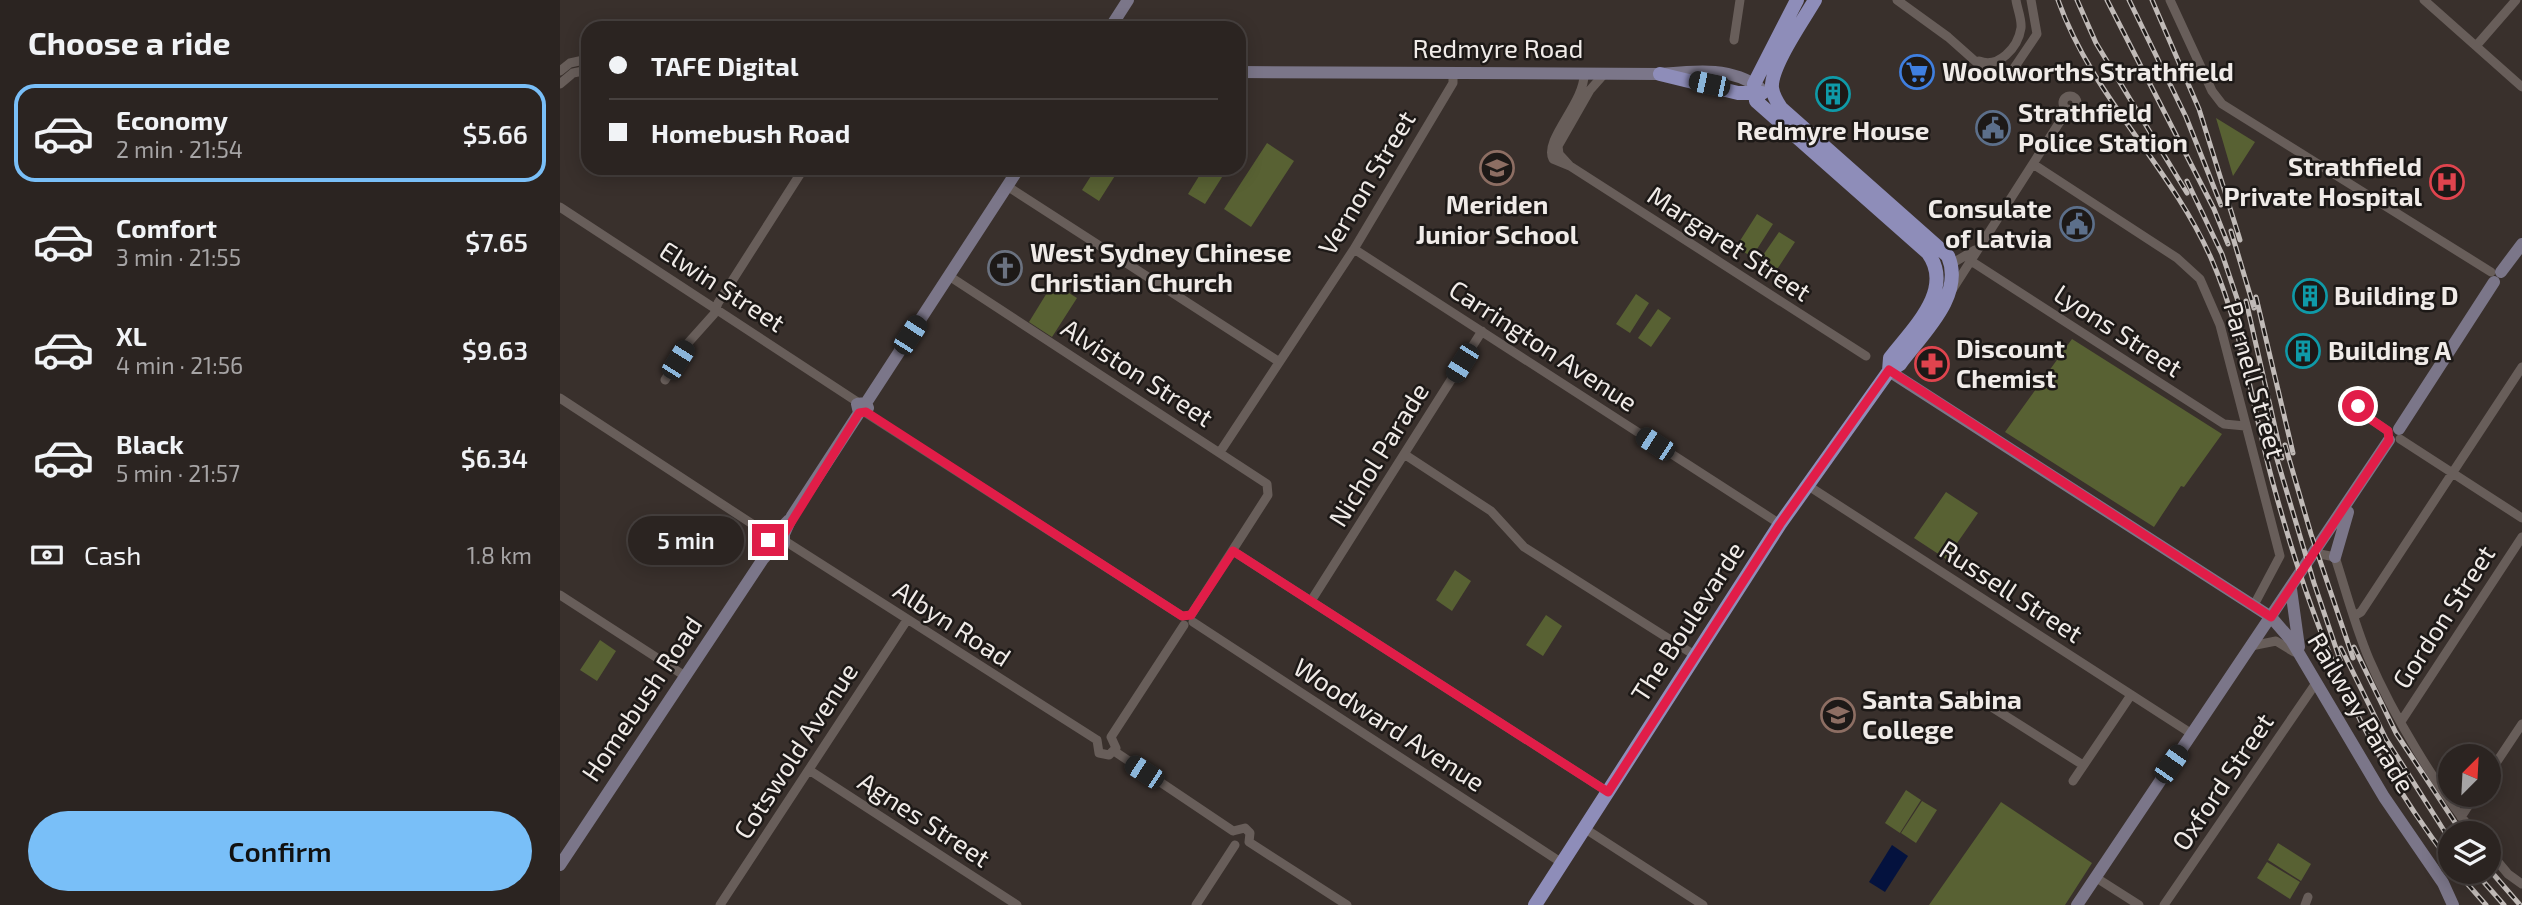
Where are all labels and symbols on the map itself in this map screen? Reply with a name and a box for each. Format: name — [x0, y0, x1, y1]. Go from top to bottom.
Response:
street label: Redmyre Road — [1412, 32, 1584, 63]
supermarket icon: Woolworths Strathfield — [1898, 53, 1936, 91]
place label: Woolworths Strathfield — [1942, 55, 2234, 86]
car — [1687, 69, 1732, 99]
building icon: Redmyre House — [1814, 75, 1852, 113]
place label: Strathfield Police Station — [2018, 96, 2188, 157]
street label: Vernon Street — [1311, 105, 1421, 260]
public building icon: Strathfield Police Station — [1974, 109, 2012, 147]
place label: Redmyre House — [1737, 114, 1929, 146]
school or university icon: Meriden Junior School — [1478, 149, 1516, 187]
place label: Strathfield Private Hospital — [2223, 150, 2422, 211]
hospital icon: Strathfield Private Hospital — [2428, 163, 2466, 201]
street label: Margaret Street — [1643, 179, 1817, 307]
place label: Meriden Junior School — [1416, 188, 1579, 249]
place label: Consulate of Latvia — [1928, 192, 2052, 253]
public building icon: Consulate of Latvia — [2058, 205, 2096, 243]
street label: Elwin Street — [654, 234, 791, 338]
place label: West Sydney Chinese Christian Church — [1030, 236, 1292, 297]
church icon: West Sydney Chinese Christian Church — [986, 249, 1024, 287]
street label: Carrington Avenue — [1444, 272, 1644, 417]
street label: Lyons Street — [2049, 277, 2189, 383]
building icon: Building D — [2291, 277, 2329, 315]
place label: Building D — [2334, 279, 2459, 310]
street label: Parnell Street — [2218, 298, 2293, 462]
street label: Alviston Street — [1056, 311, 1220, 432]
car — [890, 312, 931, 358]
place label: Discount Chemist — [1956, 332, 2065, 393]
building icon: Building A — [2284, 332, 2322, 370]
place label: Building A — [2328, 334, 2451, 365]
car — [658, 337, 699, 383]
car — [1442, 340, 1483, 386]
pharmacy icon: Discount Chemist — [1913, 345, 1951, 383]
street label: Nichol Parade — [1321, 377, 1434, 532]
route start — [2342, 390, 2374, 422]
car — [1632, 424, 1679, 464]
callout: 5 min — [628, 516, 744, 564]
route end — [752, 524, 784, 556]
street label: Russell Street — [1935, 533, 2089, 648]
street label: The Boulevarde — [1624, 535, 1750, 707]
street label: Gordon Street — [2385, 539, 2500, 693]
street label: Albyn Road — [889, 573, 1017, 672]
street label: Homebush Road — [574, 610, 707, 787]
street label: Railway Parade — [2302, 626, 2422, 798]
street label: Woodward Avenue — [1288, 650, 1491, 797]
street label: Cotswold Avenue — [726, 656, 863, 844]
place label: Santa Sabina College — [1862, 683, 2022, 744]
school or university icon: Santa Sabina College — [1819, 696, 1857, 734]
street label: Oxford Street — [2165, 707, 2279, 856]
car — [2151, 741, 2192, 787]
north arrow — [2438, 744, 2501, 807]
car — [1121, 752, 1168, 792]
street label: Agnes Street — [853, 765, 997, 873]

